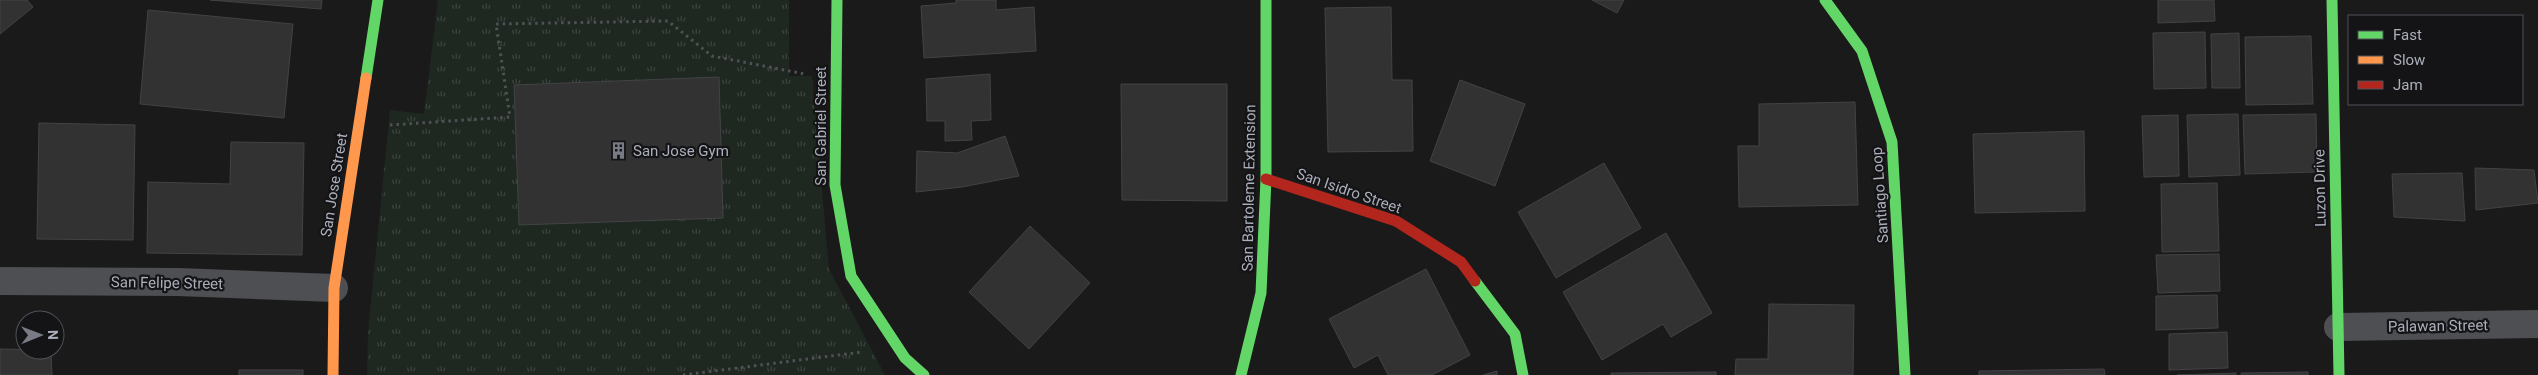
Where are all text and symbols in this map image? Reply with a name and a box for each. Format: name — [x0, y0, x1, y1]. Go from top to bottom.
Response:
legend — [2348, 15, 2523, 105]
text: Fast — [2393, 26, 2422, 44]
text: Slow — [2393, 51, 2425, 69]
street label: San Gabriel Street — [812, 66, 830, 186]
text: Jam — [2393, 76, 2423, 94]
street label: San Bartoleme Extension — [1239, 104, 1259, 272]
street label: San Jose Street — [317, 132, 351, 238]
building icon: San Jose Gym — [609, 141, 629, 161]
place label: San Jose Gym — [633, 142, 729, 160]
street label: Santiago Loop — [1868, 146, 1892, 244]
street label: Luzon Drive — [2310, 149, 2330, 227]
street label: San Isidro Street — [1294, 165, 1404, 217]
street label: San Felipe Street — [111, 273, 223, 293]
north arrow — [15, 310, 65, 360]
street label: Palawan Street — [2388, 316, 2488, 336]
text: N — [45, 330, 61, 340]

